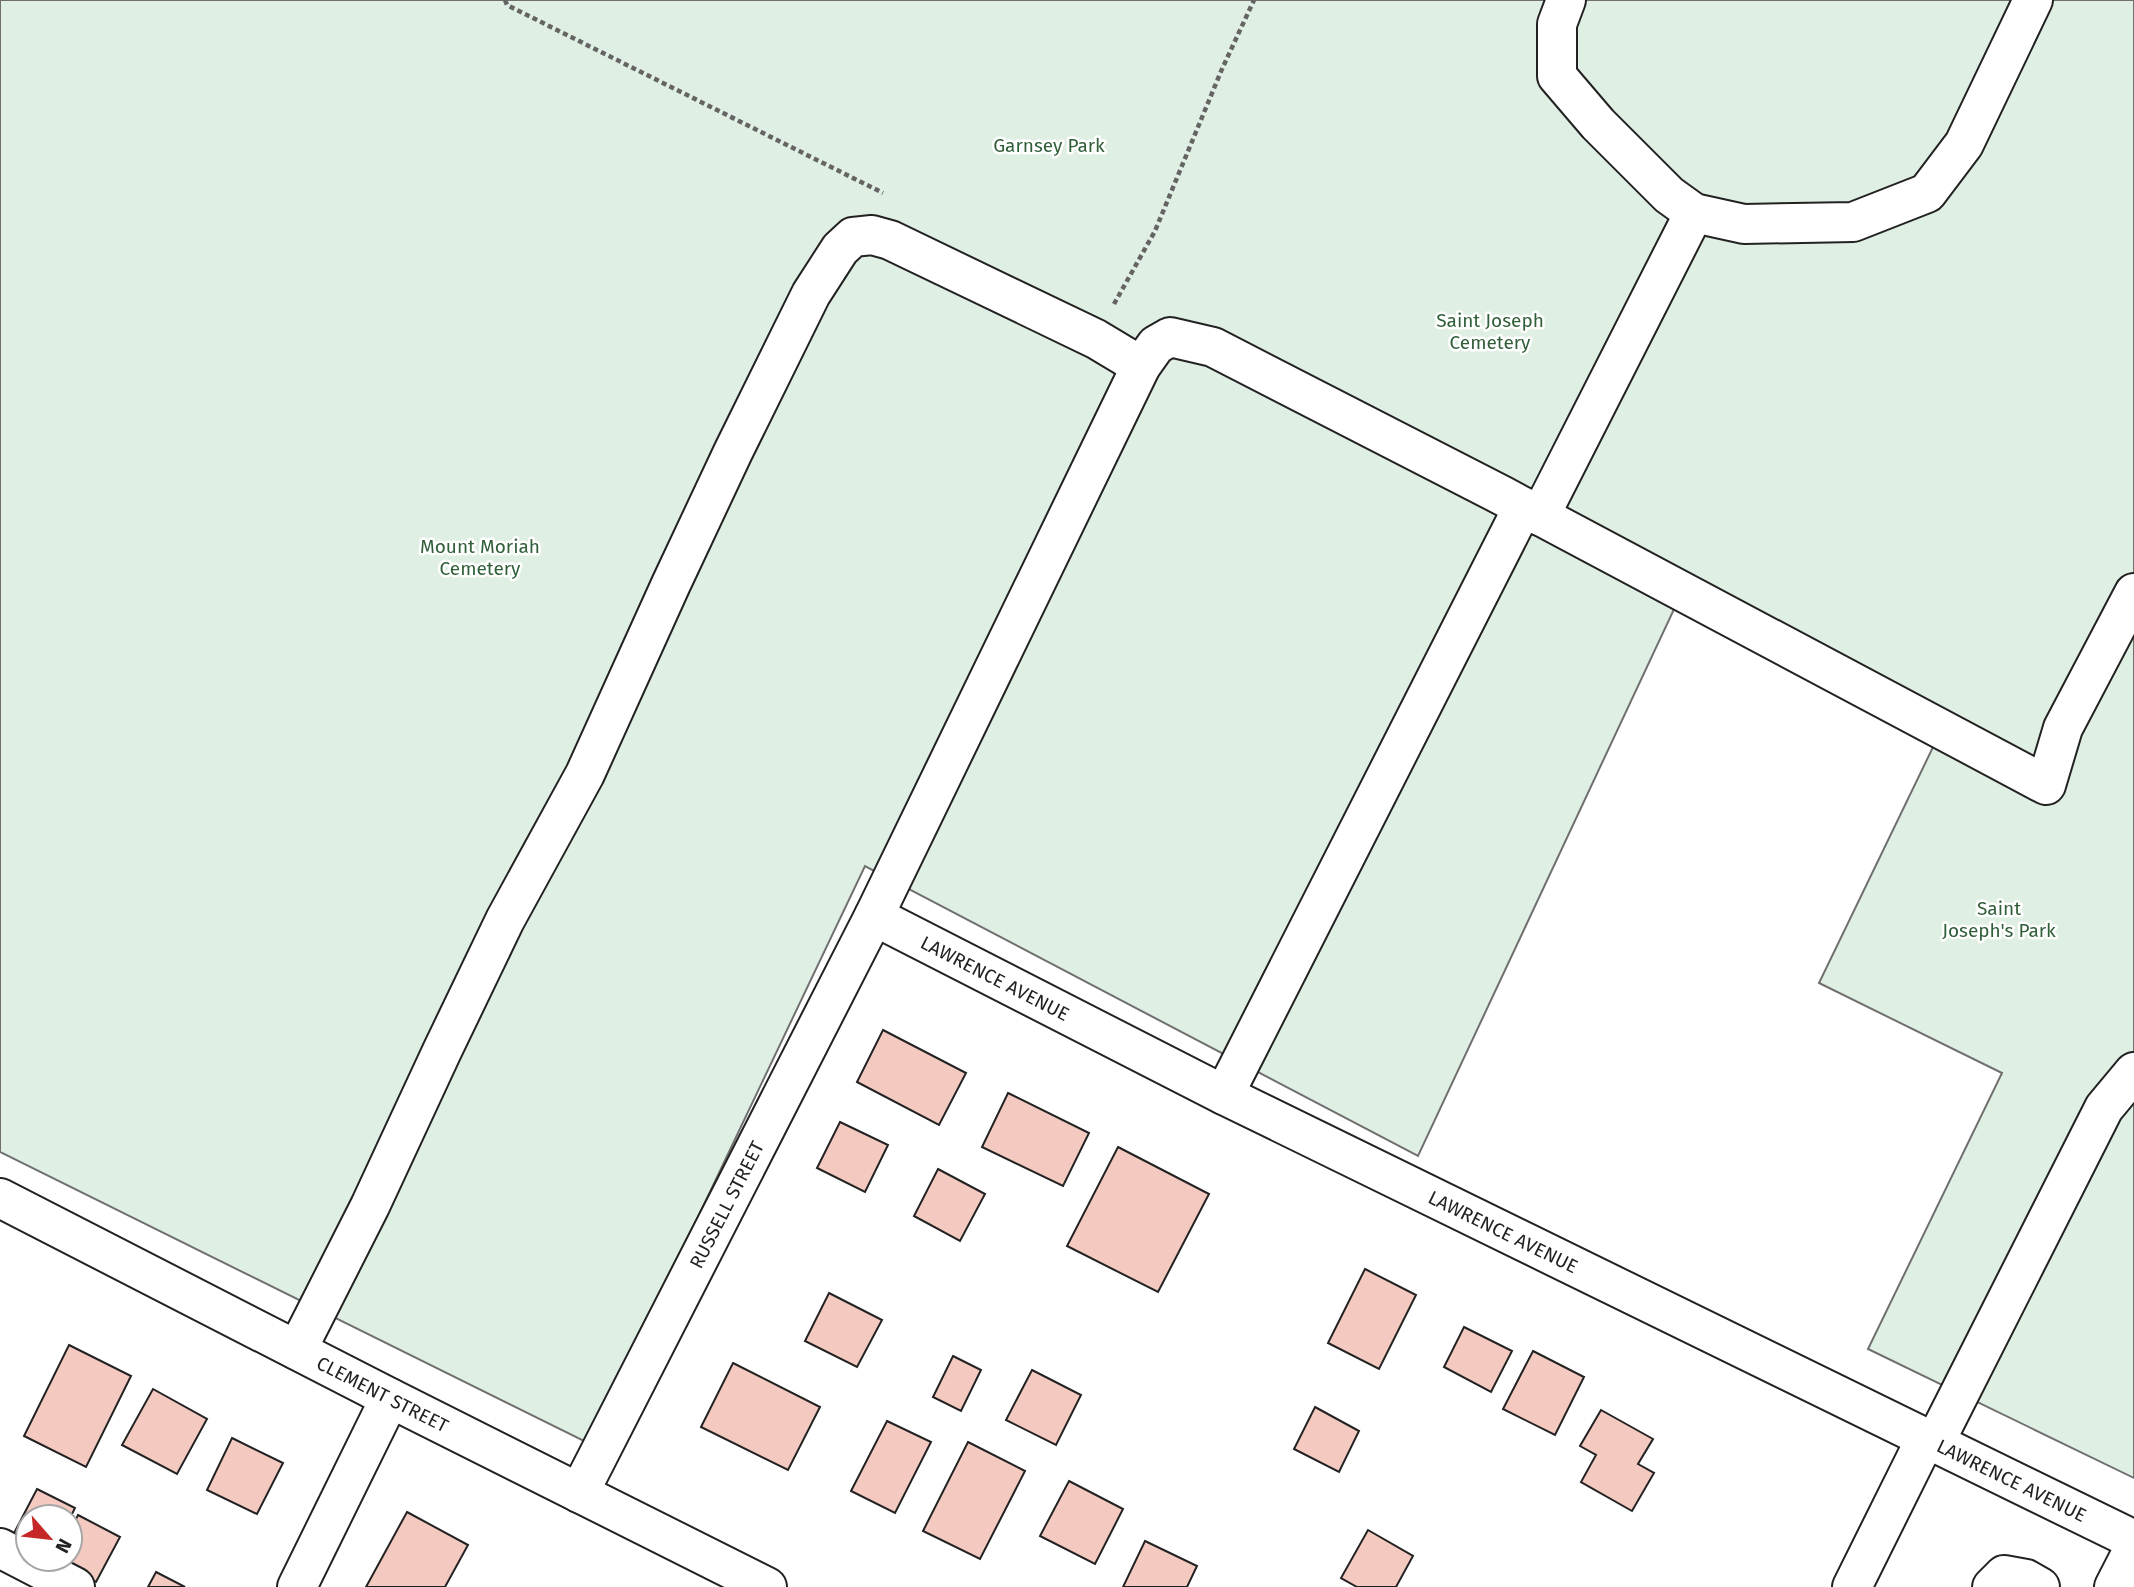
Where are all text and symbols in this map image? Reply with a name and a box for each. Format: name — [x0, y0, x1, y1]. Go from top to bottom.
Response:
park label: Garnsey Park — [993, 134, 1105, 157]
park label: Saint Joseph Cemetery — [1436, 309, 1544, 354]
park label: Mount Moriah Cemetery — [420, 535, 540, 580]
park label: Saint Joseph's Park — [1942, 897, 2056, 942]
street label: LAWRENCE AVENUE — [917, 930, 1073, 1025]
street label: RUSSELL STREET — [684, 1137, 769, 1272]
street label: LAWRENCE AVENUE — [1425, 1185, 1582, 1278]
street label: CLEMENT STREET — [313, 1351, 453, 1437]
street label: LAWRENCE AVENUE — [1933, 1434, 2090, 1526]
north arrow — [14, 1503, 84, 1573]
text: N — [50, 1535, 77, 1557]

